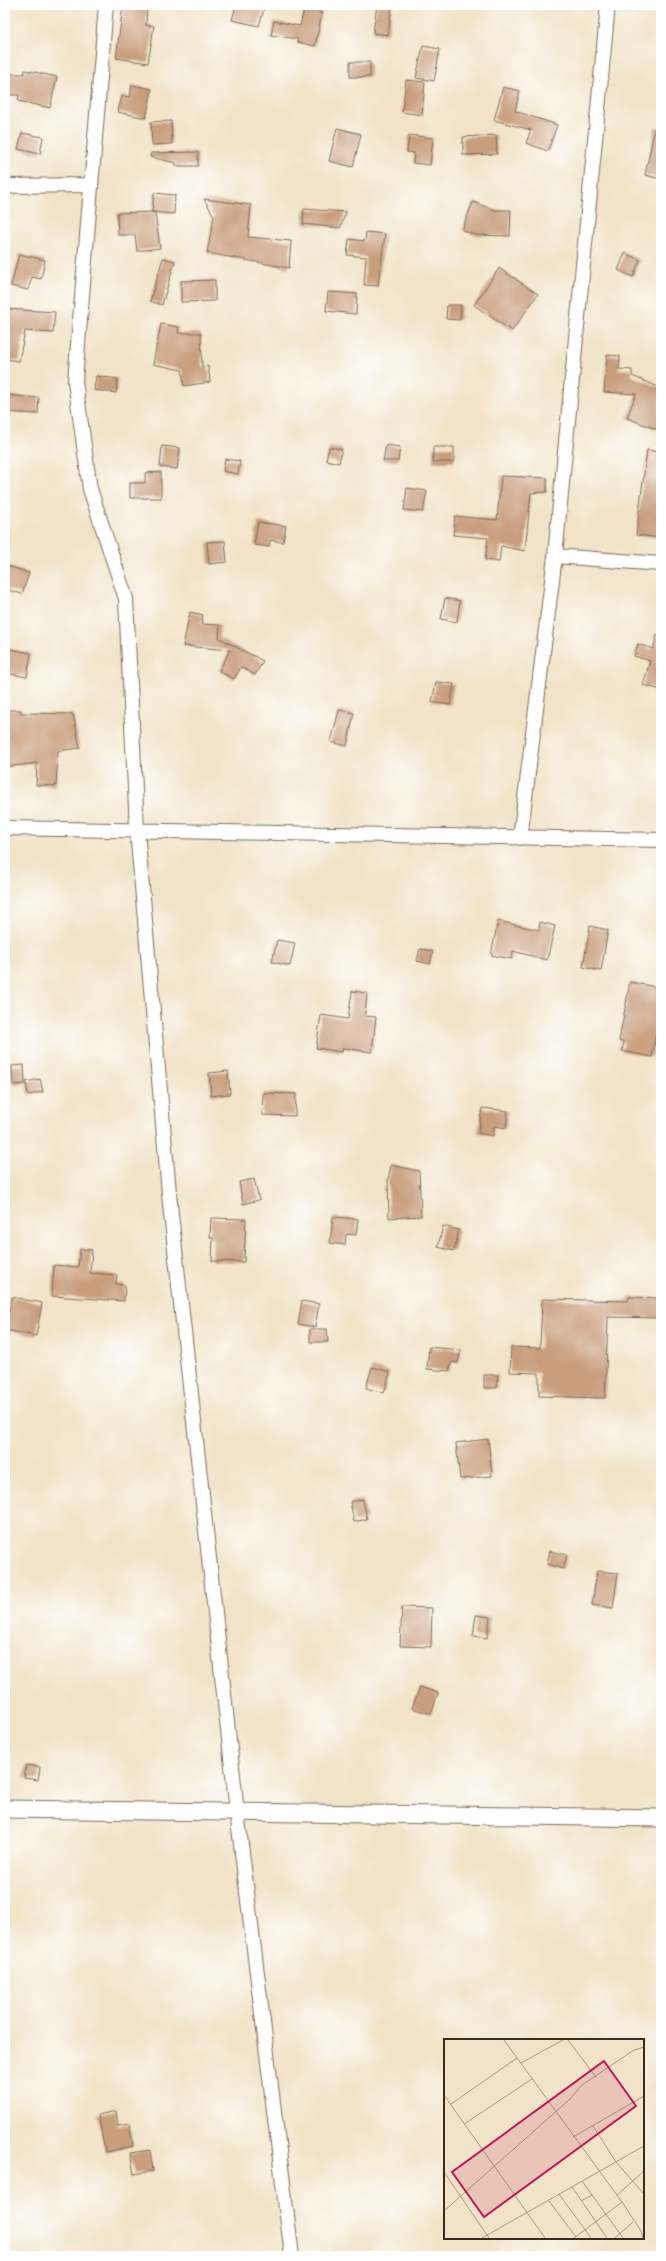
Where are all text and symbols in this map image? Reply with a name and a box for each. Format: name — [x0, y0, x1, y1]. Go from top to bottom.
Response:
inset map — [444, 2039, 644, 2239]

